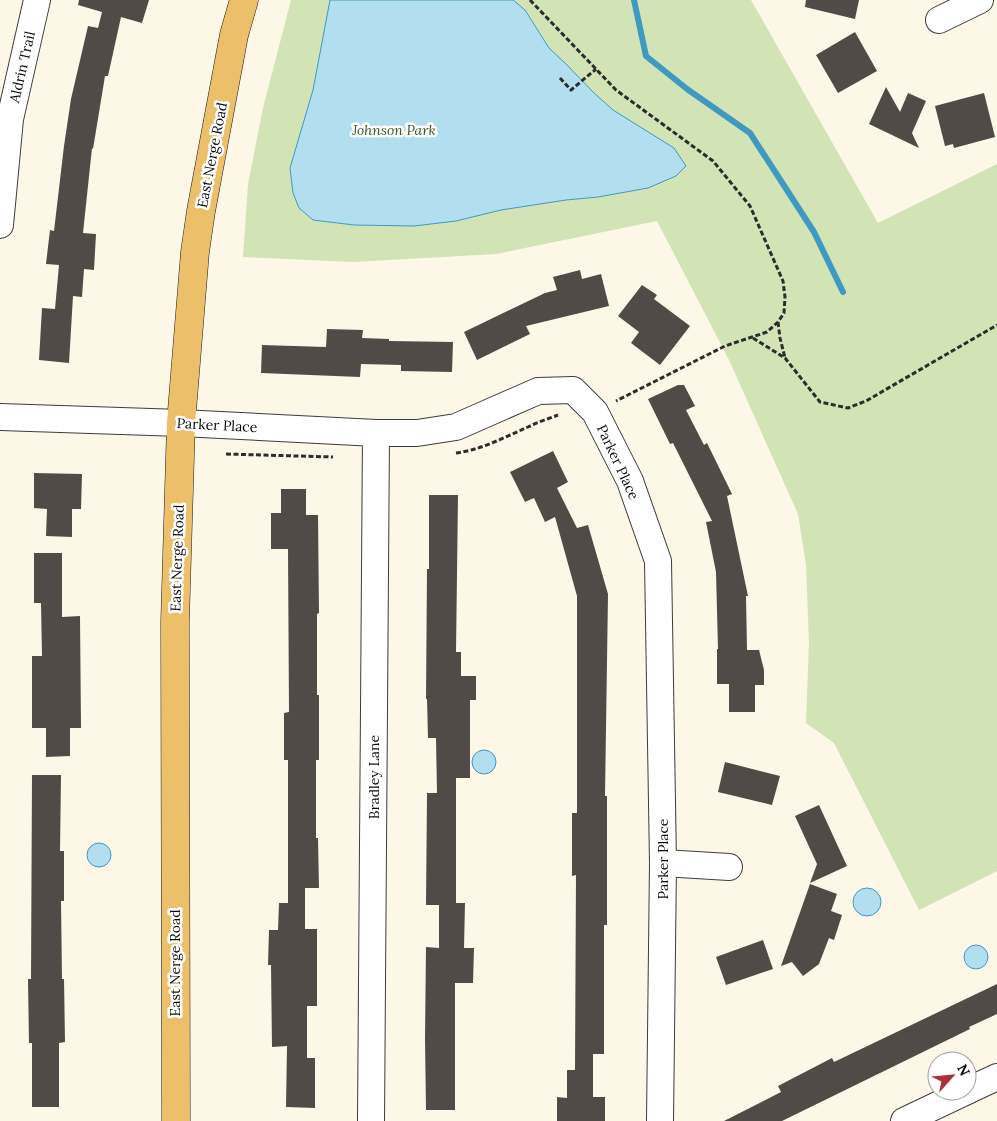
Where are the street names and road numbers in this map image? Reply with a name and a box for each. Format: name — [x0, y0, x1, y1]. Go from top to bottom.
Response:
street label: Aldrin Trail — [5, 29, 39, 105]
street label: East Nerge Road — [193, 101, 231, 209]
street label: Parker Place — [176, 414, 258, 436]
street label: Parker Place — [593, 422, 643, 503]
street label: East Nerge Road — [166, 504, 188, 612]
street label: Bradley Lane — [365, 734, 383, 819]
street label: Parker Place — [654, 818, 672, 899]
street label: East Nerge Road — [166, 909, 184, 1017]

